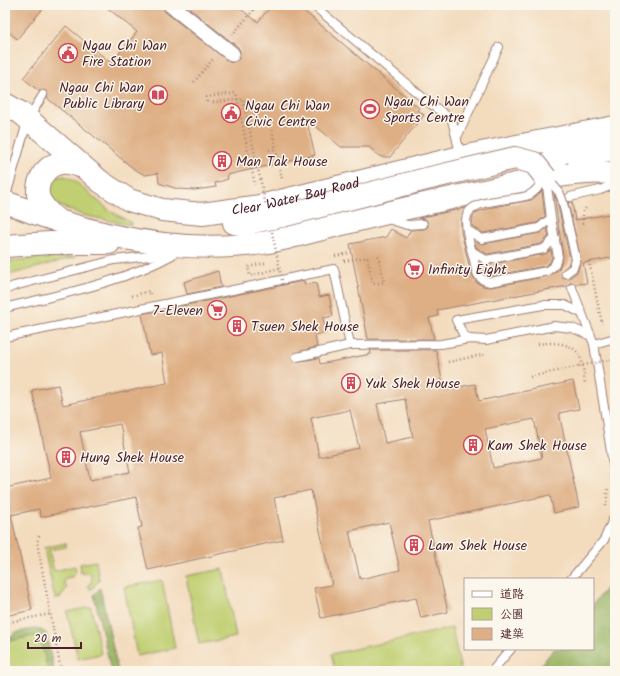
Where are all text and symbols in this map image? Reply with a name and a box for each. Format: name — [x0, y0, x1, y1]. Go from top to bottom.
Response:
place label: Ngau Chi Wan Fire Station — [82, 35, 167, 73]
public building icon: Ngau Chi Wan Fire Station — [57, 42, 79, 64]
place label: Ngau Chi Wan Public Library — [59, 77, 144, 115]
library icon: Ngau Chi Wan Public Library — [147, 84, 169, 106]
place label: Ngau Chi Wan Sports Centre — [384, 91, 469, 129]
place label: Ngau Chi Wan Civic Centre — [245, 95, 330, 133]
sports icon: Ngau Chi Wan Sports Centre — [359, 98, 381, 120]
public building icon: Ngau Chi Wan Civic Centre — [220, 102, 242, 124]
building icon: Man Tak House — [211, 150, 233, 172]
place label: Man Tak House — [236, 151, 328, 173]
street label: Clear Water Bay Road — [230, 172, 363, 222]
supermarket icon: Infinity Eight — [403, 258, 425, 280]
place label: Infinity Eight — [428, 259, 507, 281]
supermarket icon: 7-Eleven — [206, 299, 228, 321]
place label: 7-Eleven — [153, 300, 203, 322]
building icon: Tsuen Shek House — [226, 315, 248, 337]
place label: Tsuen Shek House — [251, 316, 359, 338]
building icon: Yuk Shek House — [340, 372, 362, 394]
place label: Yuk Shek House — [365, 373, 461, 395]
building icon: Kam Shek House — [462, 434, 484, 456]
place label: Kam Shek House — [487, 435, 587, 457]
building icon: Hung Shek House — [55, 446, 77, 468]
place label: Hung Shek House — [80, 447, 185, 469]
building icon: Lam Shek House — [403, 534, 425, 556]
place label: Lam Shek House — [428, 535, 528, 557]
legend — [464, 578, 594, 650]
text: 道路 — [500, 585, 524, 604]
text: 公園 — [500, 605, 524, 624]
scale bar — [28, 624, 81, 650]
text: 建築 — [500, 625, 524, 644]
text: 20 m — [34, 629, 62, 648]

